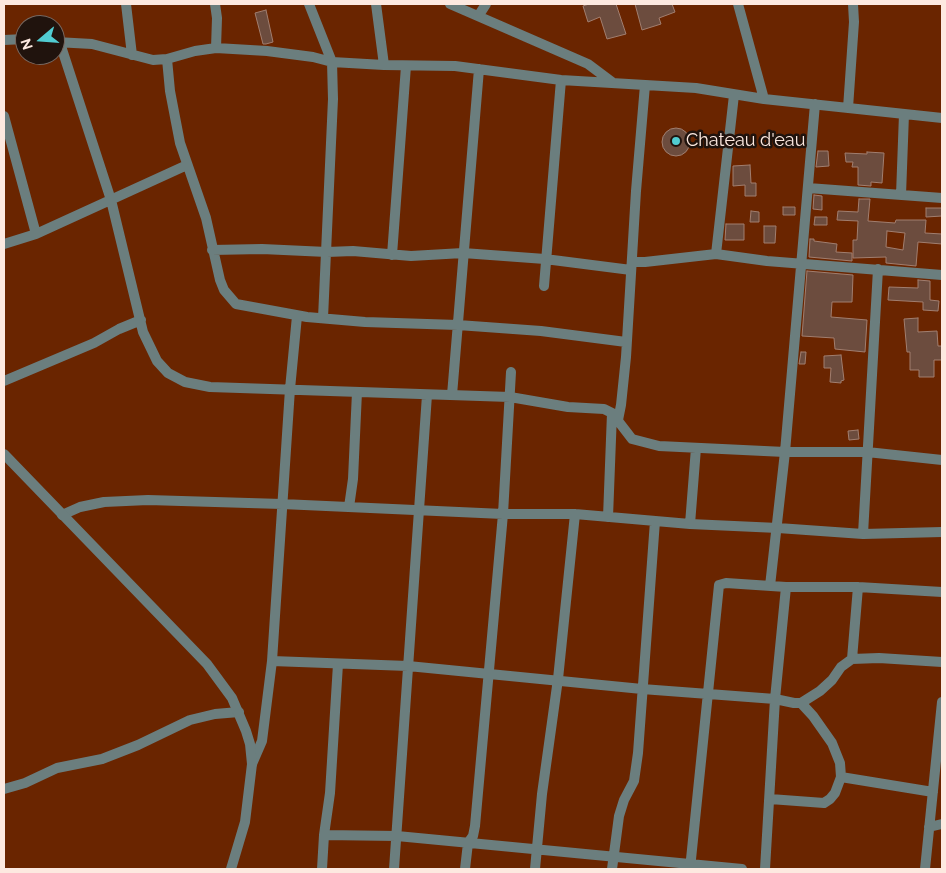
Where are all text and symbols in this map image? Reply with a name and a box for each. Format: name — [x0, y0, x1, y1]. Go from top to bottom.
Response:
north arrow — [15, 15, 65, 65]
text: N — [17, 37, 36, 52]
place label: Chateau d'eau — [686, 130, 805, 152]
marker: Chateau d'eau — [670, 135, 682, 147]

